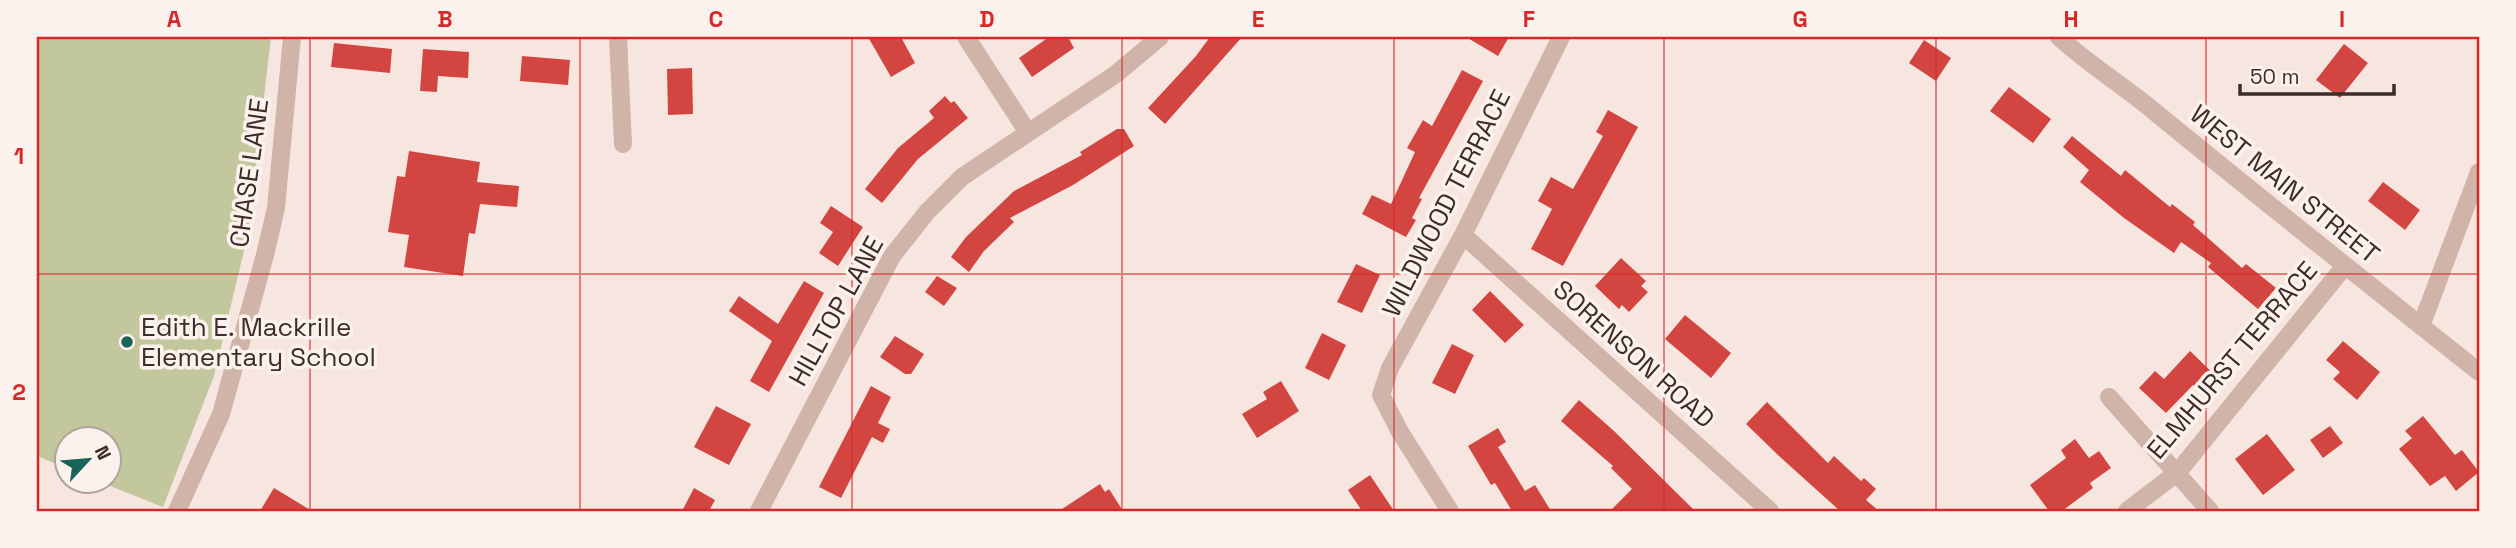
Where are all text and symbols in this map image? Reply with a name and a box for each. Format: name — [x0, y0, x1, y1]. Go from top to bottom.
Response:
text: A — [167, 4, 182, 34]
text: B — [437, 4, 453, 34]
text: C — [709, 4, 723, 34]
text: D — [979, 4, 995, 34]
text: E — [1252, 4, 1264, 34]
text: F — [1523, 4, 1535, 34]
text: G — [1792, 4, 1808, 34]
text: H — [2063, 4, 2079, 34]
text: I — [2339, 4, 2345, 34]
scale bar — [2240, 52, 2394, 96]
text: 50 m — [2250, 63, 2300, 90]
street label: WILDWOOD TERRACE — [1374, 84, 1518, 322]
street label: CHASE LANE — [222, 96, 276, 250]
street label: WEST MAIN STREET — [2183, 97, 2387, 271]
text: 1 — [14, 141, 24, 171]
street label: HILLTOP LANE — [781, 230, 891, 392]
street label: ELMHURST TERRACE — [2139, 254, 2325, 466]
street label: SORENSON ROAD — [1546, 272, 1722, 436]
place label: Edith E. Mackrille Elementary School — [141, 310, 376, 374]
marker: Edith E. Mackrille Elementary School — [119, 334, 135, 350]
text: 2 — [12, 377, 26, 407]
north arrow — [52, 426, 122, 496]
text: N — [89, 442, 117, 464]

